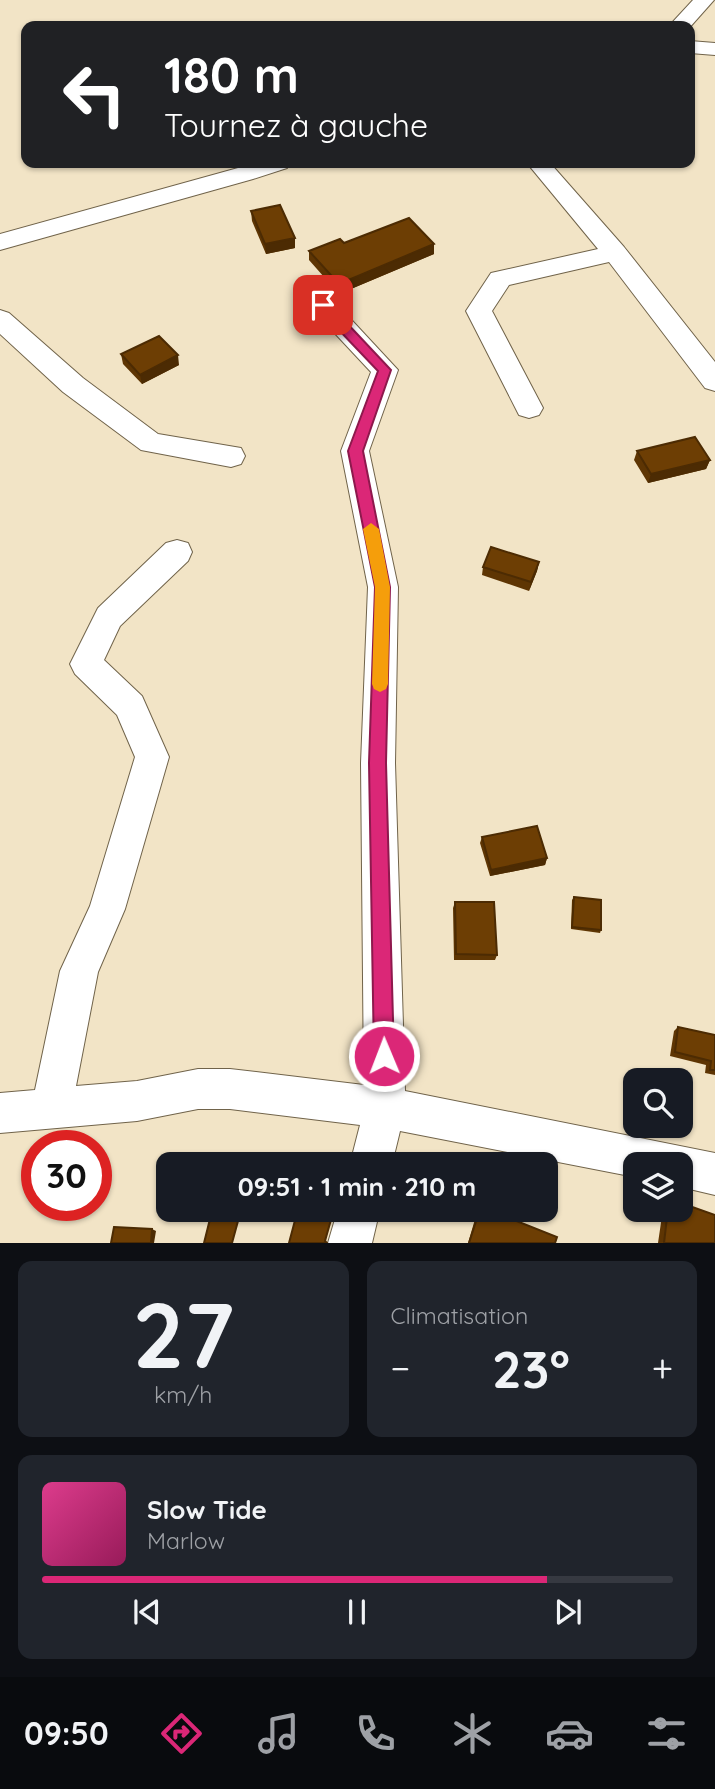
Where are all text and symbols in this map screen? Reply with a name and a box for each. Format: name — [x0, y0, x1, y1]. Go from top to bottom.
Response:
text: 180 m — [164, 44, 299, 105]
icon: left — [49, 49, 140, 140]
text: Tournez à gauche — [164, 105, 428, 145]
pin — [293, 275, 353, 335]
icon: arrive — [304, 286, 342, 324]
position arrow — [347, 1019, 421, 1093]
map controls — [623, 1068, 693, 1222]
button: search — [623, 1068, 693, 1138]
speed limit sign: 30 — [21, 1130, 112, 1221]
button: layers — [623, 1152, 693, 1222]
text: 09:51 · 1 min · 210 m — [238, 1170, 476, 1203]
text: 27 — [132, 1277, 234, 1391]
text: Climatisation — [391, 1301, 528, 1330]
text: 23° — [492, 1336, 570, 1401]
text: − — [391, 1344, 410, 1392]
text: + — [652, 1344, 673, 1392]
text: km/h — [154, 1380, 212, 1409]
text: Slow Tide — [147, 1493, 267, 1526]
text: Marlow — [147, 1526, 225, 1555]
icon: previous — [128, 1593, 166, 1631]
icon: pause — [338, 1593, 376, 1631]
icon: next — [549, 1593, 587, 1631]
icon: directions — [157, 1709, 206, 1758]
icon: music — [254, 1709, 303, 1758]
icon: phone — [351, 1709, 400, 1758]
icon: climate — [448, 1709, 497, 1758]
icon: car — [545, 1709, 594, 1758]
icon: filters — [642, 1709, 691, 1758]
text: 09:50 — [24, 1713, 109, 1753]

